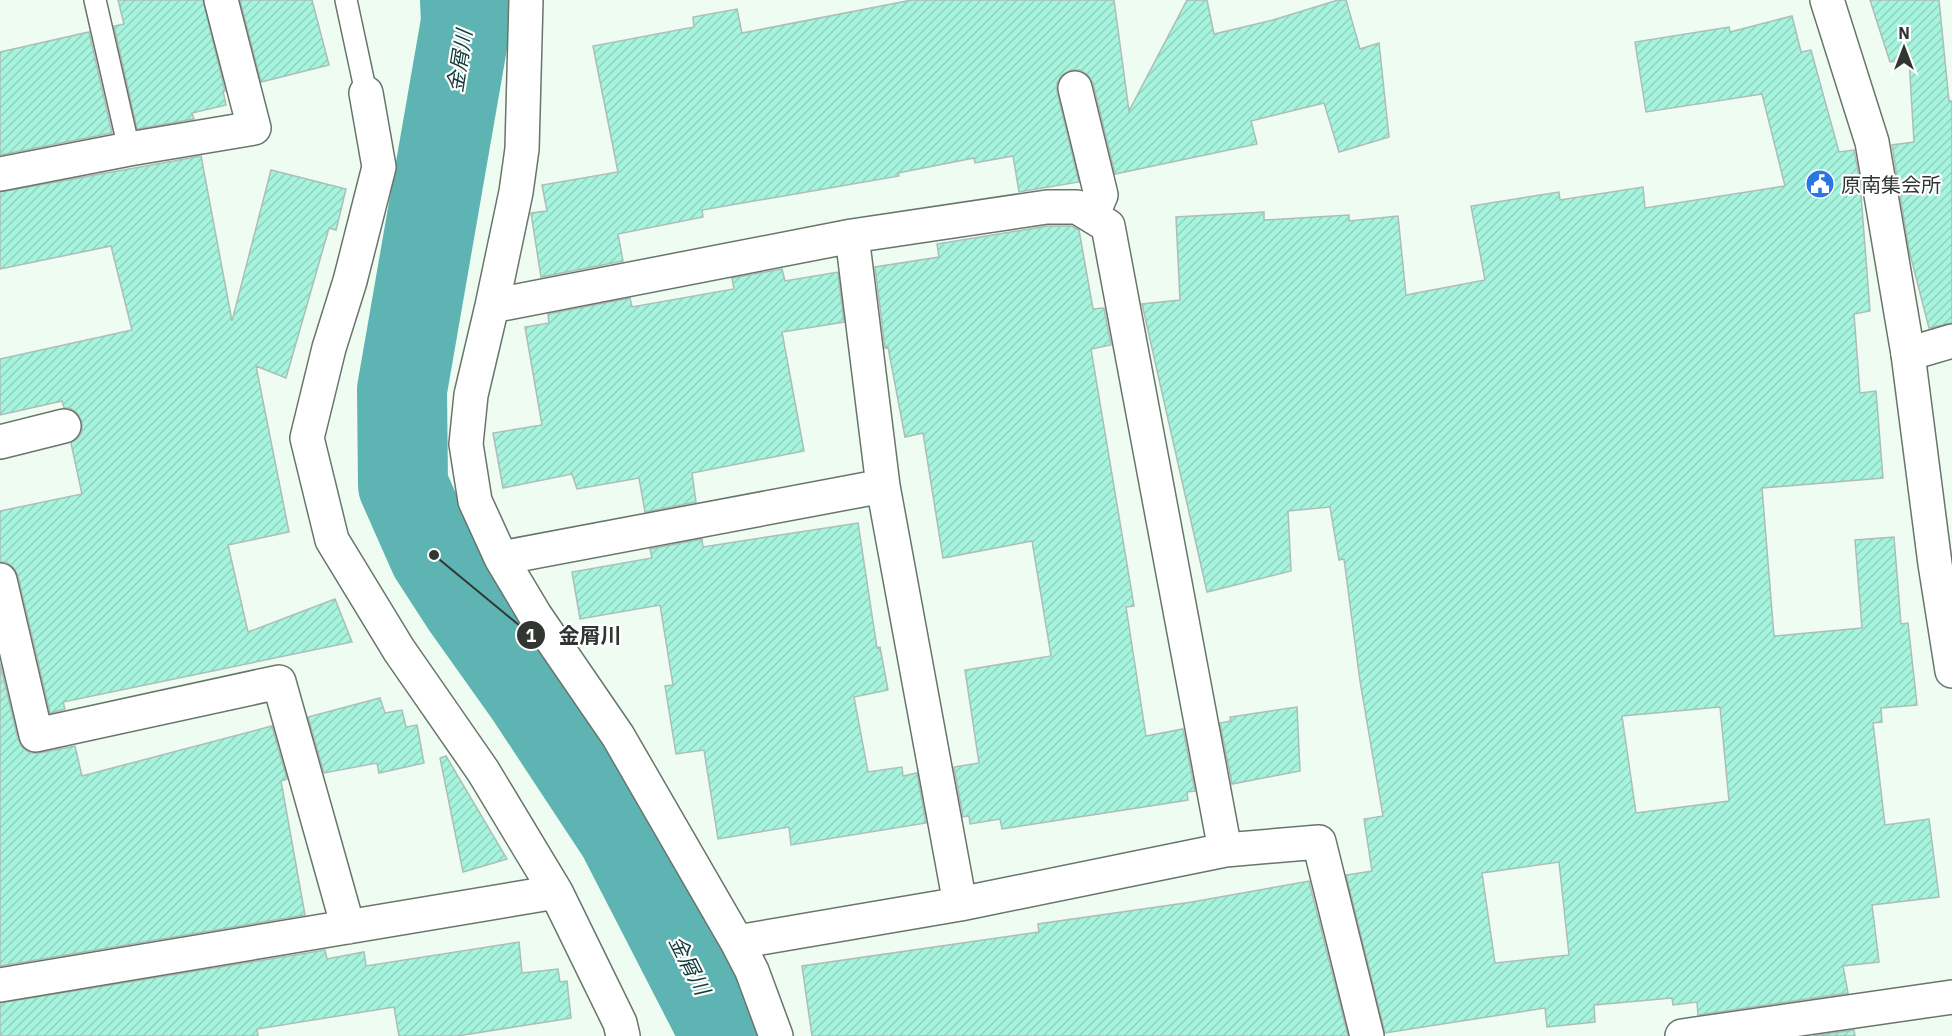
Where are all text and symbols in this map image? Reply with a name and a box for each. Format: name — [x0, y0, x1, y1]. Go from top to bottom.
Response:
north arrow — [1874, 18, 1934, 78]
text: N — [1898, 23, 1910, 43]
water label: 金屑川 — [440, 26, 478, 94]
public building icon: 原南集会所 — [1804, 168, 1836, 200]
place label: 原南集会所 — [1841, 171, 1941, 198]
callout: 金屑川 — [516, 616, 633, 655]
text: 金屑川 — [559, 621, 622, 649]
text: 1 — [526, 624, 537, 647]
water label: 金屑川 — [663, 931, 718, 1001]

